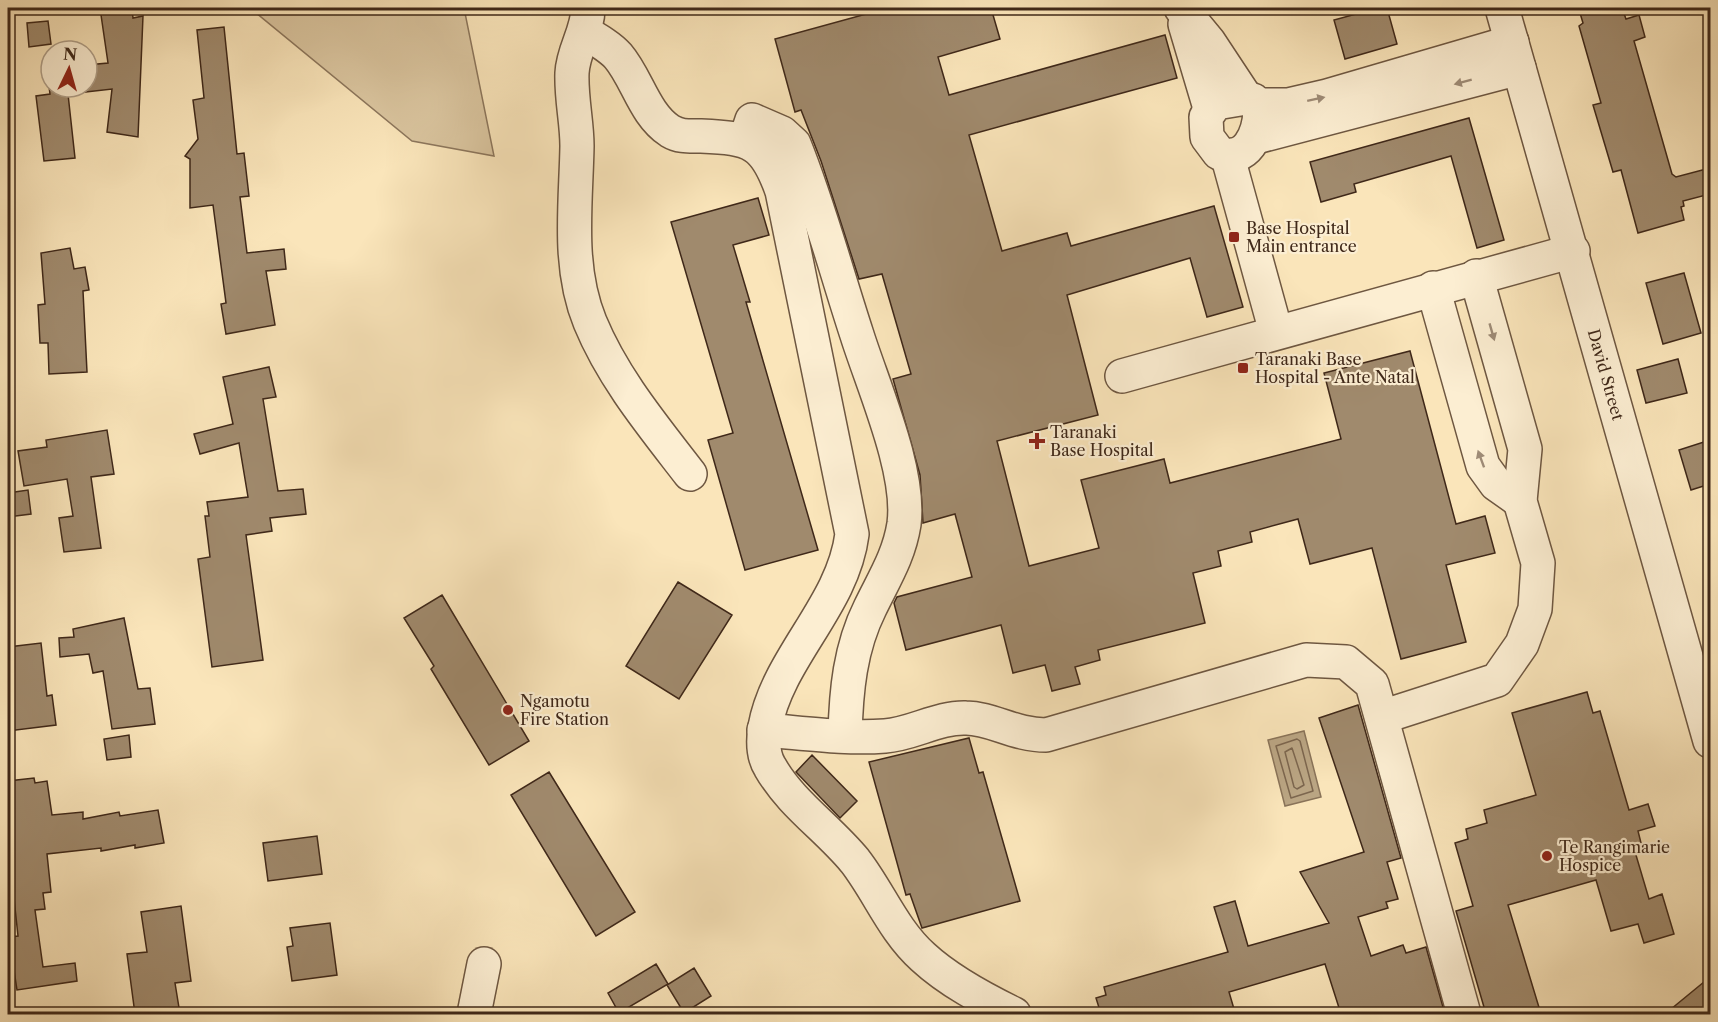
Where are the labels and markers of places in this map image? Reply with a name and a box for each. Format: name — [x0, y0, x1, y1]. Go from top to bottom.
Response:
place label: Base Hospital Main entrance — [1246, 218, 1357, 256]
marker: Base Hospital Main entrance — [1227, 230, 1241, 244]
place label: Taranaki Base Hospital - Ante Natal — [1255, 349, 1415, 387]
marker: Taranaki Base Hospital - Ante Natal — [1236, 361, 1250, 375]
place label: Taranaki Base Hospital — [1050, 422, 1154, 460]
marker: Taranaki Base Hospital — [1028, 432, 1046, 450]
place label: Ngamotu Fire Station — [520, 691, 609, 729]
marker: Ngamotu Fire Station — [501, 703, 515, 717]
place label: Te Rangimarie Hospice — [1559, 837, 1670, 875]
marker: Te Rangimarie Hospice — [1540, 849, 1554, 863]

